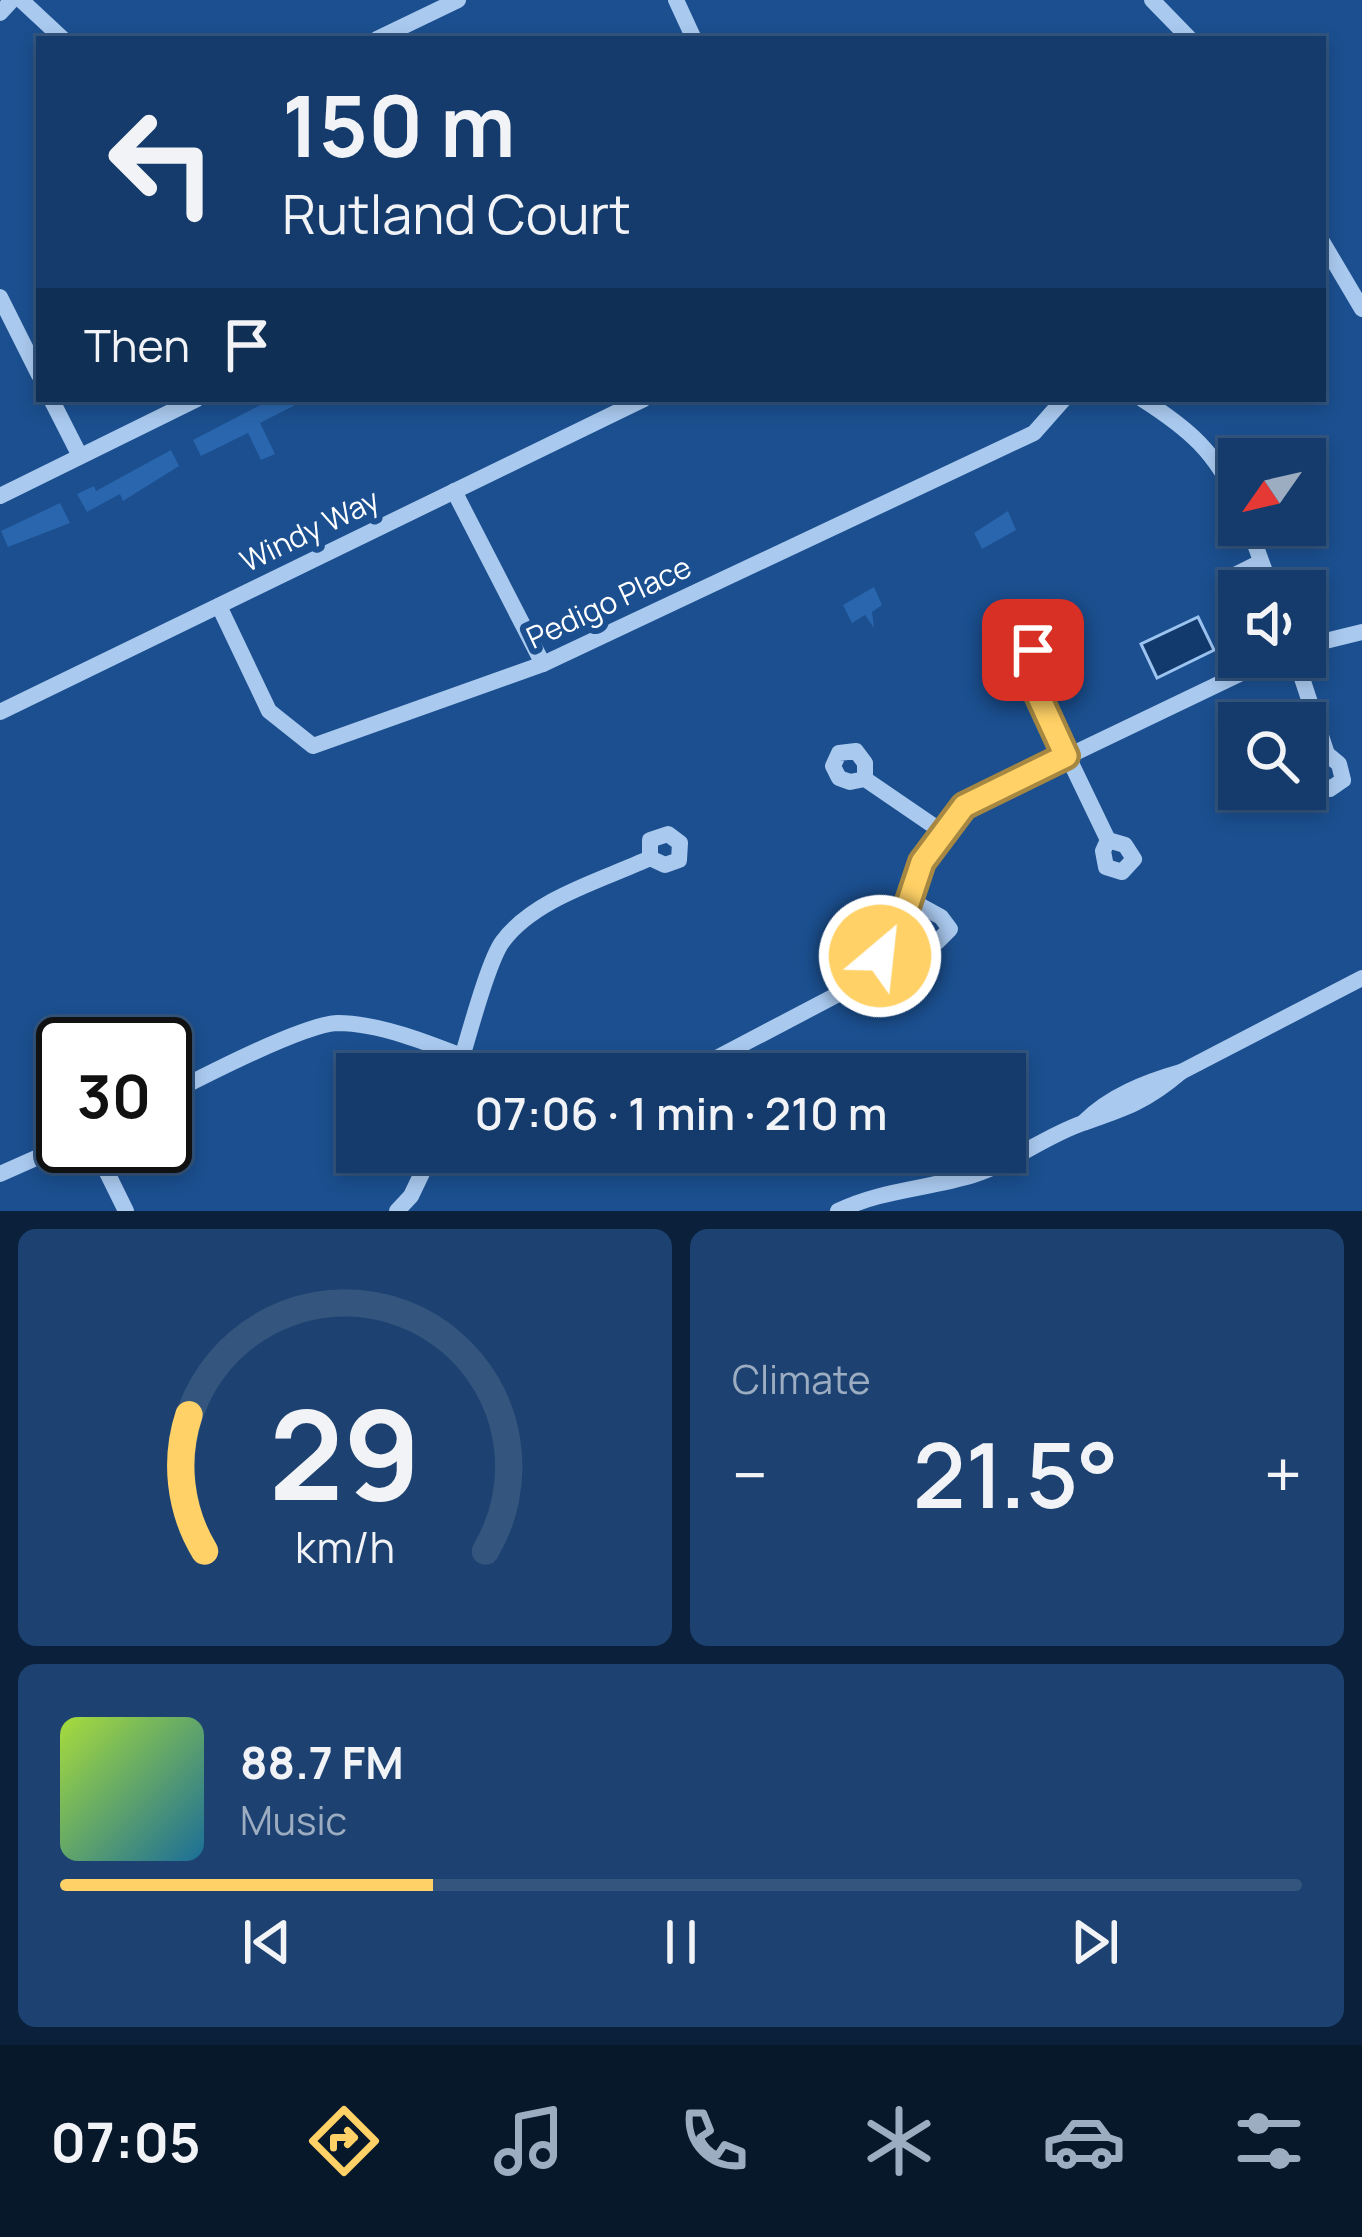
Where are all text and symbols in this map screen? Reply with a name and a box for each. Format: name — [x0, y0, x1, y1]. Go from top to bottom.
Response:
text: 150 m — [282, 67, 516, 182]
icon: left — [84, 84, 240, 240]
text: Rutland Court — [282, 176, 631, 250]
icon: arrive — [214, 312, 280, 378]
text: Then — [84, 314, 190, 376]
north arrow — [1218, 438, 1326, 546]
map controls — [1218, 438, 1326, 810]
street label: Windy Way — [233, 478, 386, 581]
street label: Pedigo Place — [519, 546, 697, 658]
button: sound — [1218, 570, 1326, 678]
pin — [982, 599, 1084, 701]
icon: arrive — [1000, 617, 1066, 683]
button: search — [1218, 702, 1326, 810]
position arrow — [817, 893, 943, 1019]
speed limit sign: 30 — [36, 1017, 192, 1173]
text: 07:06 · 1 min · 210 m — [474, 1082, 888, 1144]
text: Climate — [732, 1352, 871, 1406]
text: 29 — [269, 1367, 421, 1537]
text: 21.5° — [913, 1412, 1119, 1535]
text: − — [732, 1429, 768, 1519]
text: + — [1264, 1429, 1302, 1519]
text: km/h — [295, 1516, 395, 1575]
text: 88.7 FM — [240, 1731, 404, 1793]
text: Music — [240, 1793, 347, 1847]
icon: previous — [234, 1909, 300, 1975]
icon: pause — [648, 1909, 714, 1975]
icon: next — [1062, 1909, 1128, 1975]
icon: directions — [302, 2099, 386, 2183]
icon: music — [487, 2099, 571, 2183]
icon: phone — [672, 2099, 756, 2183]
icon: climate — [857, 2099, 941, 2183]
icon: car — [1042, 2099, 1126, 2183]
icon: filters — [1227, 2099, 1311, 2183]
text: 07:05 — [51, 2104, 201, 2178]

